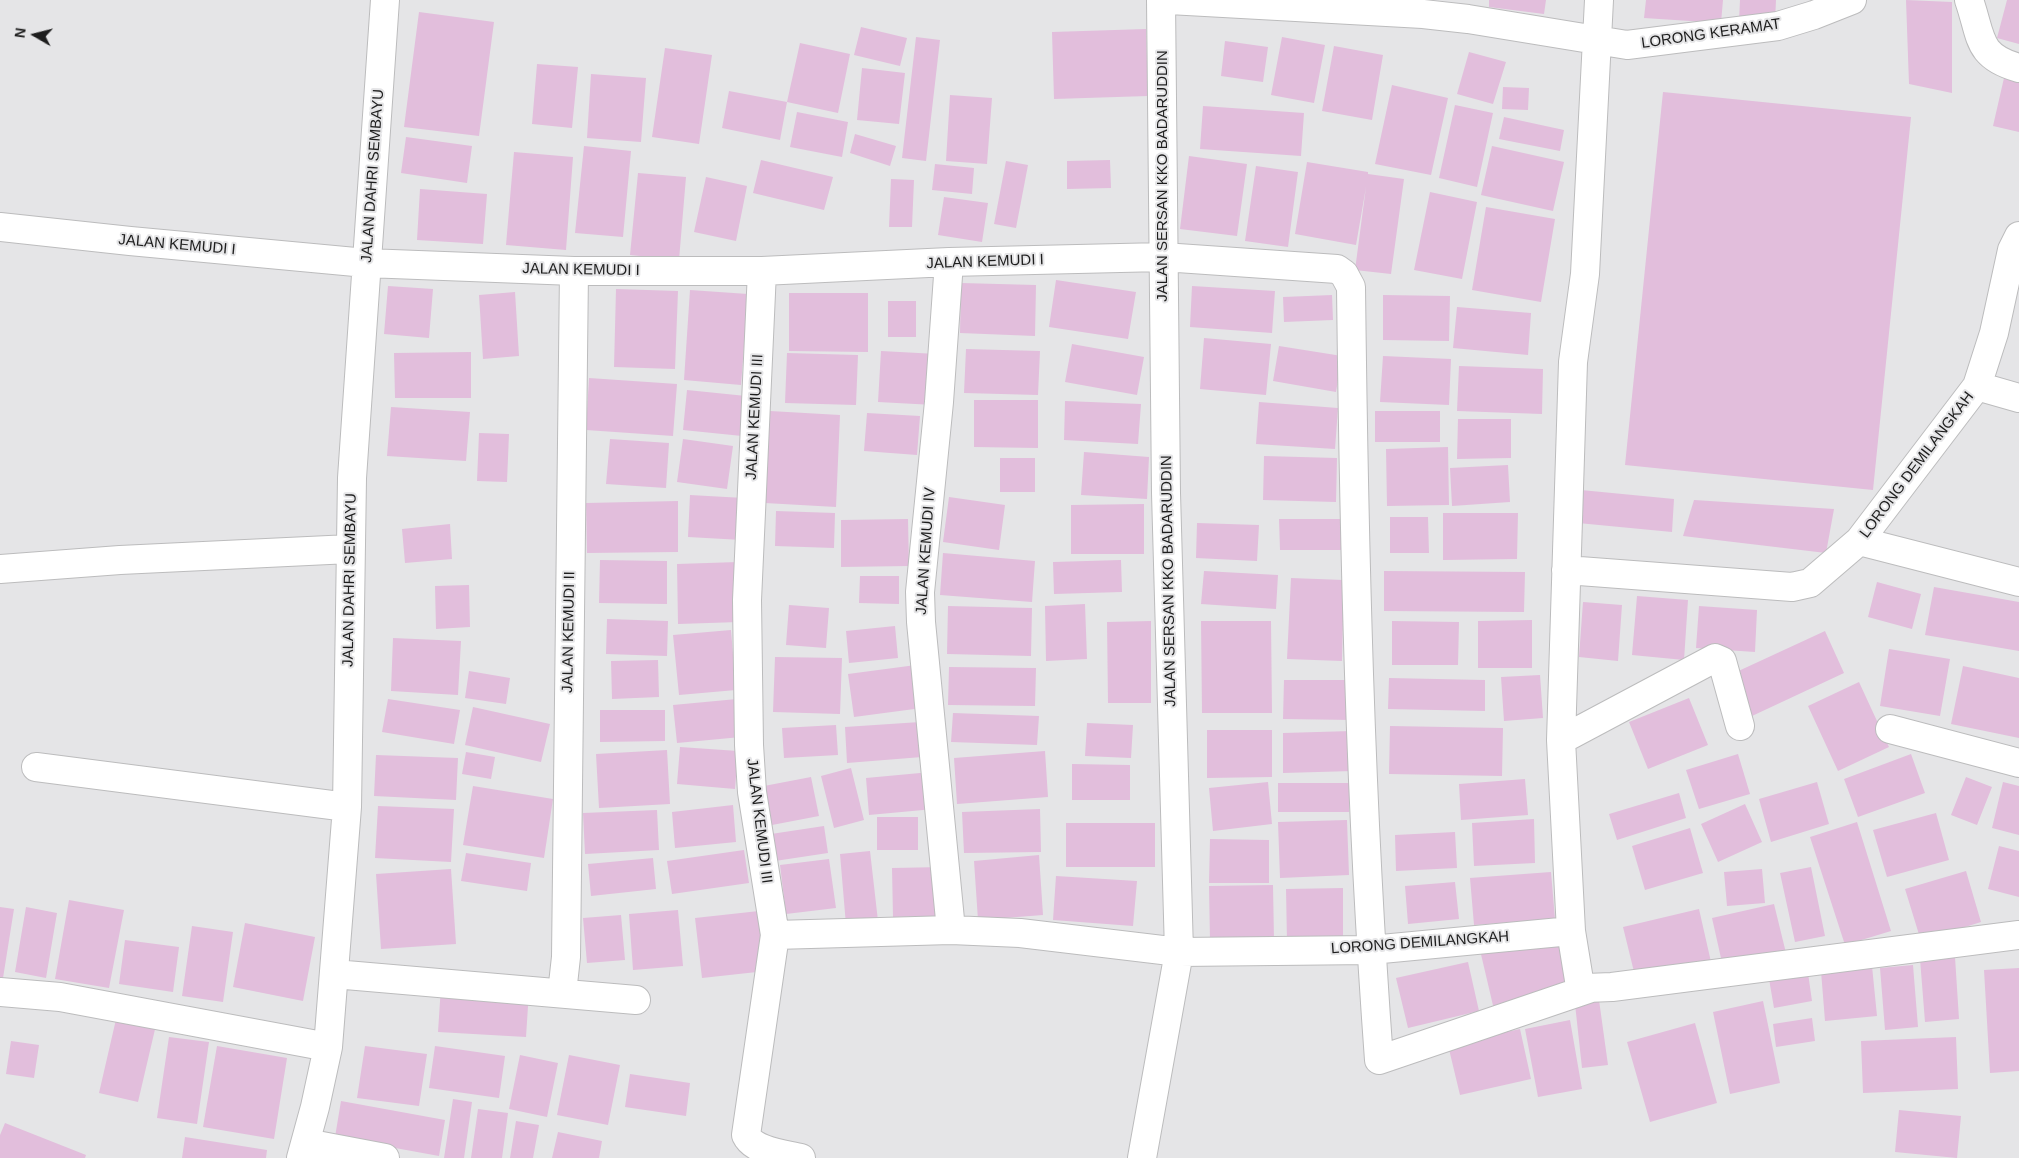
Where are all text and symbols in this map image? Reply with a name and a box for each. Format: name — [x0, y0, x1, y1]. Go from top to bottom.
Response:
north arrow — [10, 10, 60, 60]
street label: LORONG KERAMAT — [1640, 15, 1782, 53]
text: N — [12, 27, 29, 39]
street label: JALAN SERSAN KKO BADARUDDIN — [1154, 50, 1172, 302]
street label: JALAN DAHRI SEMBAYU — [358, 89, 388, 263]
street label: JALAN KEMUDI I — [118, 231, 236, 259]
street label: JALAN KEMUDI I — [926, 251, 1044, 273]
street label: JALAN KEMUDI I — [522, 260, 640, 280]
street label: JALAN KEMUDI III — [743, 354, 767, 480]
street label: LORONG DEMILANGKAH — [1856, 388, 1978, 542]
street label: JALAN SERSAN KKO BADARUDDIN — [1158, 455, 1180, 707]
street label: JALAN KEMUDI IV — [913, 487, 939, 615]
street label: JALAN DAHRI SEMBAYU — [339, 493, 361, 667]
street label: JALAN KEMUDI II — [559, 571, 579, 693]
street label: JALAN KEMUDI III — [742, 757, 776, 885]
street label: LORONG DEMILANGKAH — [1330, 928, 1510, 958]

